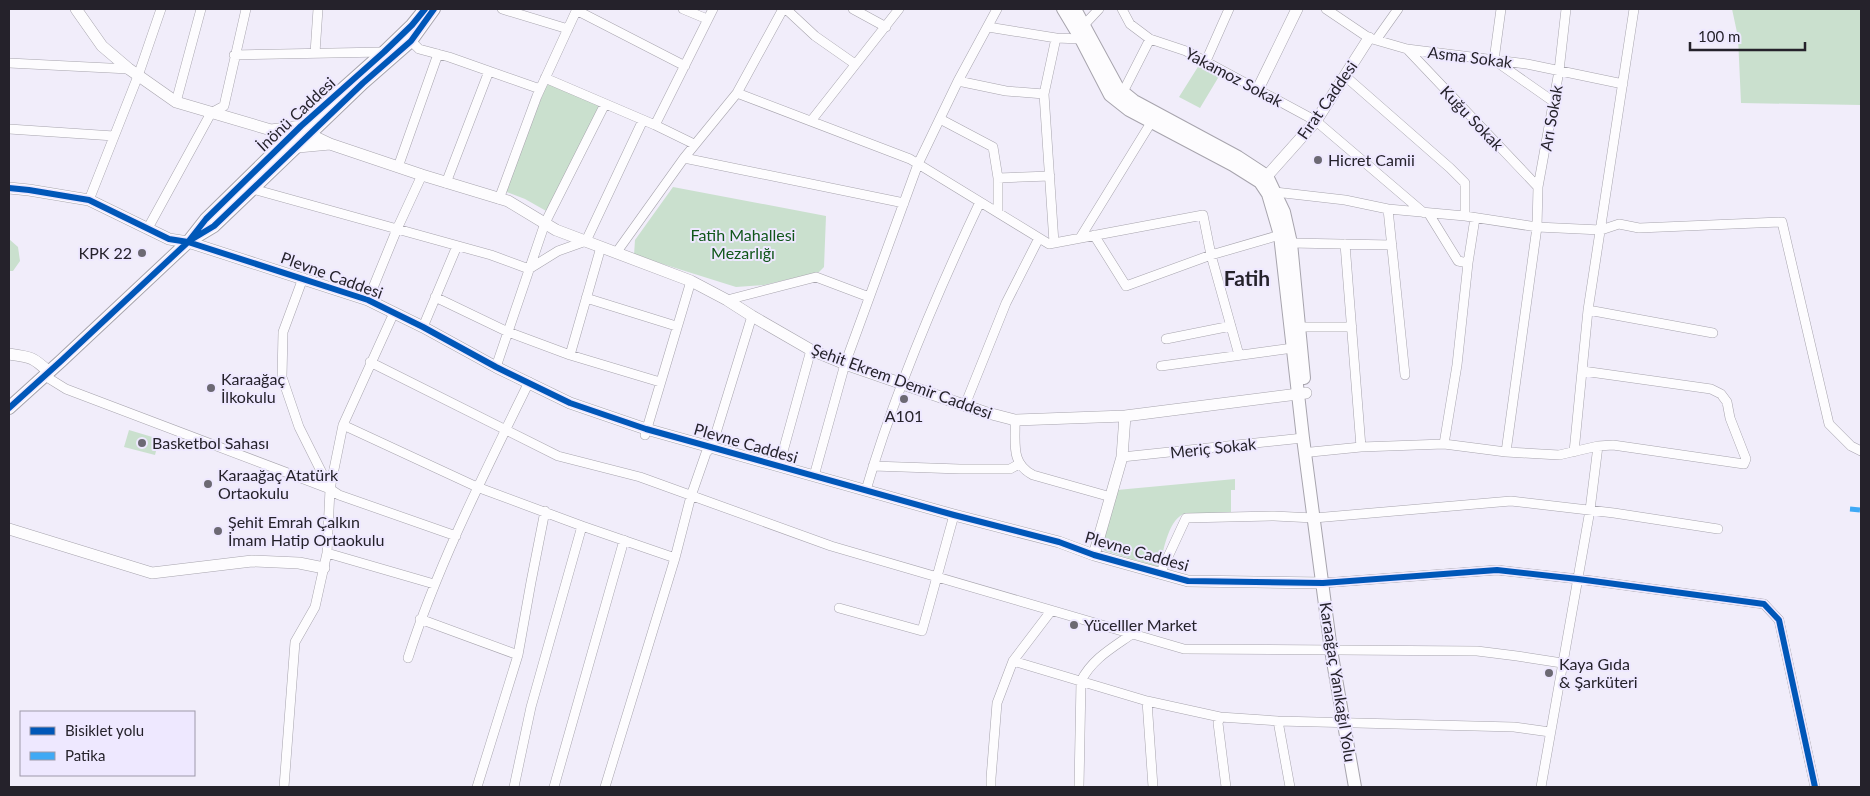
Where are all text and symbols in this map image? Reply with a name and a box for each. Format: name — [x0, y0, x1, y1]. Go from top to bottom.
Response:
scale bar — [1690, 20, 1805, 52]
text: 100 m — [1698, 27, 1740, 45]
street label: Asma Sokak — [1427, 42, 1514, 71]
street label: Yakamoz Sokak — [1182, 43, 1287, 111]
street label: Fırat Caddesi — [1293, 57, 1361, 143]
street label: İnönü Caddesi — [253, 73, 339, 155]
street label: Kuğu Sokak — [1437, 81, 1508, 155]
street label: Arı Sokak — [1535, 83, 1566, 152]
place label: Hicret Camii — [1328, 150, 1415, 169]
marker: Hicret Camii — [1312, 154, 1324, 166]
park label: Fatih Mahallesi Mezarlığı — [691, 225, 795, 262]
place label: KPK 22 — [79, 243, 132, 262]
marker: KPK 22 — [136, 247, 148, 259]
street label: Plevne Caddesi — [279, 247, 386, 302]
district label: Fatih — [1224, 265, 1270, 290]
street label: Şehit Ekrem Demir Caddesi — [809, 339, 995, 422]
place label: Karaağaç İlkokulu — [221, 369, 285, 406]
marker: Karaağaç İlkokulu — [205, 382, 217, 394]
marker: A101 — [898, 393, 910, 405]
place label: A101 — [885, 406, 923, 425]
street label: Plevne Caddesi — [692, 419, 800, 466]
place label: Basketbol Sahası — [152, 433, 269, 452]
street label: Meriç Sokak — [1169, 433, 1258, 461]
marker: Basketbol Sahası — [136, 437, 148, 449]
place label: Karaağaç Atatürk Ortaokulu — [218, 465, 339, 502]
marker: Karaağaç Atatürk Ortaokulu — [202, 478, 214, 490]
place label: Şehit Emrah Çalkın İmam Hatip Ortaokulu — [228, 512, 384, 549]
marker: Şehit Emrah Çalkın İmam Hatip Ortaokulu — [212, 525, 224, 537]
street label: Plevne Caddesi — [1083, 527, 1191, 574]
street label: Karaağaç Yanıkağıl Yolu — [1316, 600, 1361, 763]
place label: Yücelller Market — [1084, 615, 1197, 634]
marker: Yücelller Market — [1068, 619, 1080, 631]
place label: Kaya Gıda & Şarküteri — [1559, 654, 1638, 691]
marker: Kaya Gıda & Şarküteri — [1543, 667, 1555, 679]
legend — [20, 711, 195, 776]
text: Bisiklet yolu — [65, 721, 144, 739]
text: Patika — [65, 746, 105, 764]

